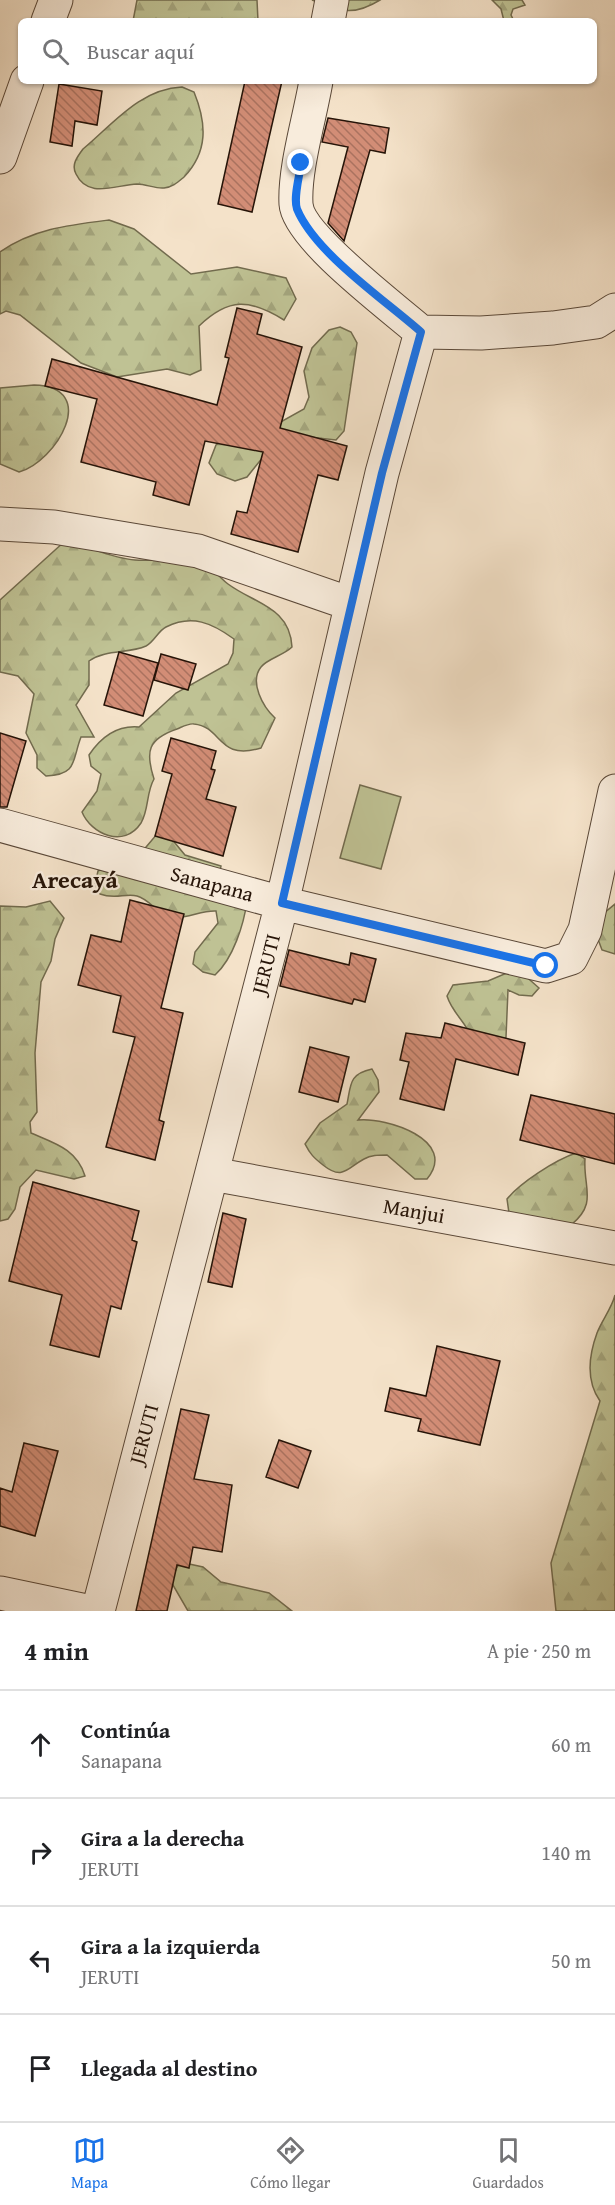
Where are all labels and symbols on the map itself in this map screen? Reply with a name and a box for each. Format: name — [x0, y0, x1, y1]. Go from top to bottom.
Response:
route end — [287, 149, 313, 175]
street label: Sanapana — [167, 858, 257, 909]
district label: Arecayá — [32, 862, 119, 897]
street label: JERUTI — [242, 930, 288, 1000]
route start — [532, 952, 558, 978]
street label: Manjui — [381, 1190, 447, 1231]
street label: JERUTI — [120, 1400, 166, 1470]

